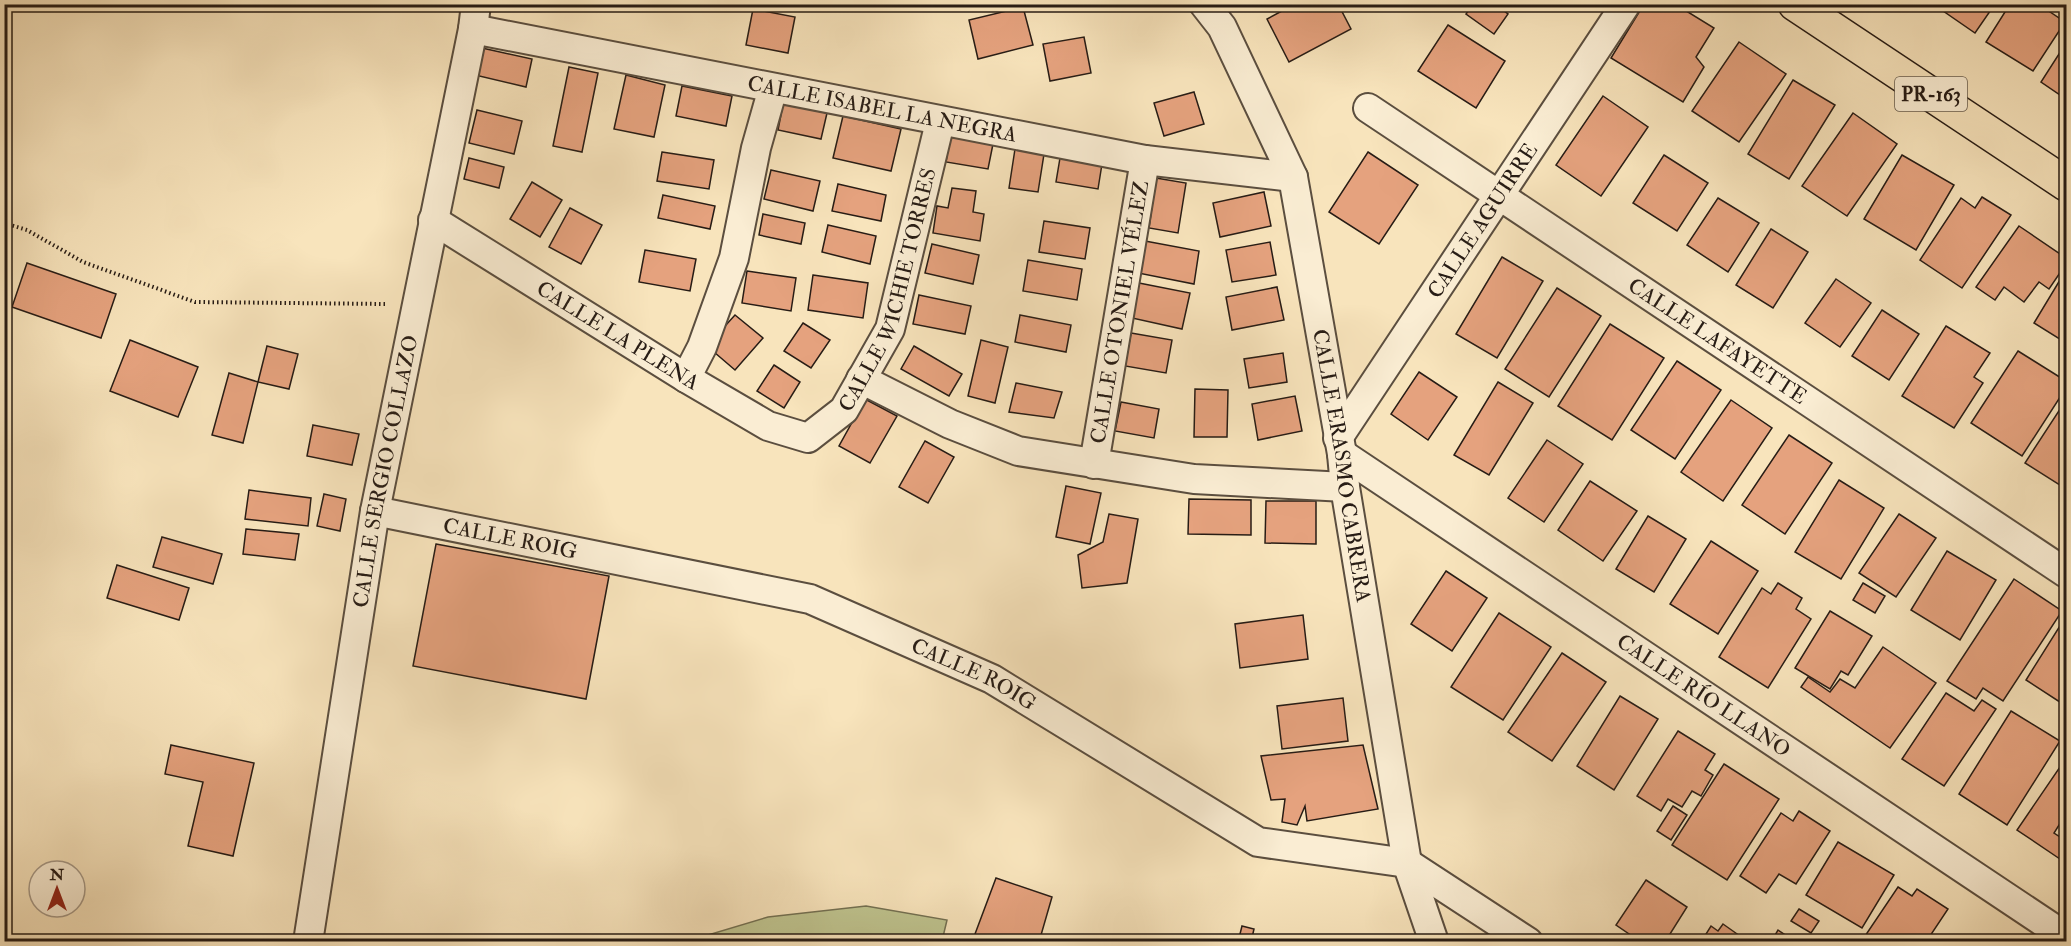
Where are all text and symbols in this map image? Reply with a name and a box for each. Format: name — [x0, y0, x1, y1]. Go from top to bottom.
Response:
street label: CALLE ISABEL LA NEGRA — [745, 70, 1019, 149]
road number: PR-163 — [1895, 77, 1967, 111]
street label: CALLE AGUIRRE — [1422, 138, 1544, 304]
street label: CALLE WICHIE TORRES — [833, 165, 942, 417]
street label: CALLE OTONIEL VÉLEZ — [1085, 178, 1155, 446]
street label: CALLE LAFAYETTE — [1623, 272, 1812, 411]
street label: CALLE LA PLENA — [531, 275, 704, 397]
street label: CALLE ERASMO CABRERA — [1306, 327, 1377, 604]
street label: CALLE SERGIO COLLAZO — [347, 333, 424, 610]
street label: CALLE ROIG — [441, 512, 580, 566]
street label: CALLE RÍO LLANO — [1611, 628, 1796, 764]
street label: CALLE ROIG — [907, 632, 1041, 717]
north arrow — [27, 859, 87, 919]
text: N — [49, 865, 65, 885]

